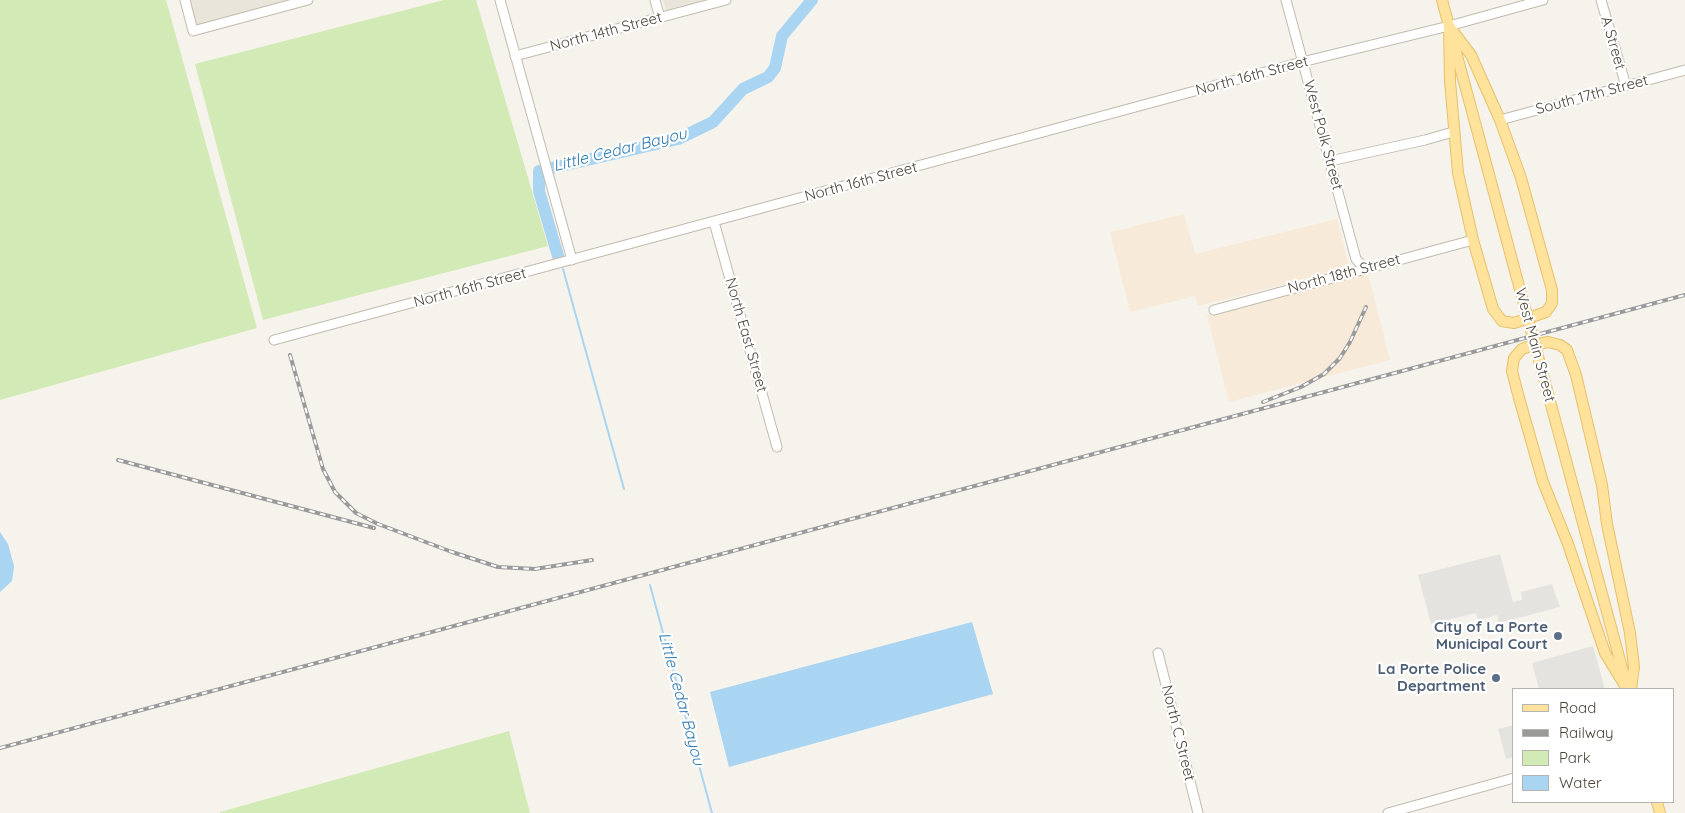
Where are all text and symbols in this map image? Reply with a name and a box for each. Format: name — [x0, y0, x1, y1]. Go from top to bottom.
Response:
street label: North 14th Street — [548, 8, 664, 56]
street label: A Street — [1597, 14, 1629, 72]
street label: North 16th Street — [1194, 52, 1310, 100]
street label: South 17th Street — [1534, 71, 1650, 119]
street label: West Polk Street — [1300, 78, 1346, 192]
water label: Little Cedar Bayou — [551, 124, 689, 176]
street label: North 16th Street — [803, 158, 919, 206]
street label: North 18th Street — [1286, 250, 1402, 298]
street label: North 16th Street — [412, 264, 528, 312]
street label: North East Street — [721, 276, 771, 394]
street label: West Main Street — [1511, 286, 1559, 404]
place label: City of La Porte Municipal Court — [1434, 618, 1548, 653]
water label: Little Cedar Bayou — [654, 630, 708, 768]
marker: City of La Porte Municipal Court — [1552, 630, 1564, 642]
place label: La Porte Police Department — [1378, 660, 1486, 695]
marker: La Porte Police Department — [1490, 672, 1502, 684]
street label: North C Street — [1157, 683, 1199, 783]
legend — [1512, 688, 1675, 803]
text: Road — [1559, 698, 1596, 717]
text: Railway — [1559, 723, 1614, 742]
text: Park — [1559, 748, 1591, 767]
text: Water — [1559, 773, 1602, 792]

